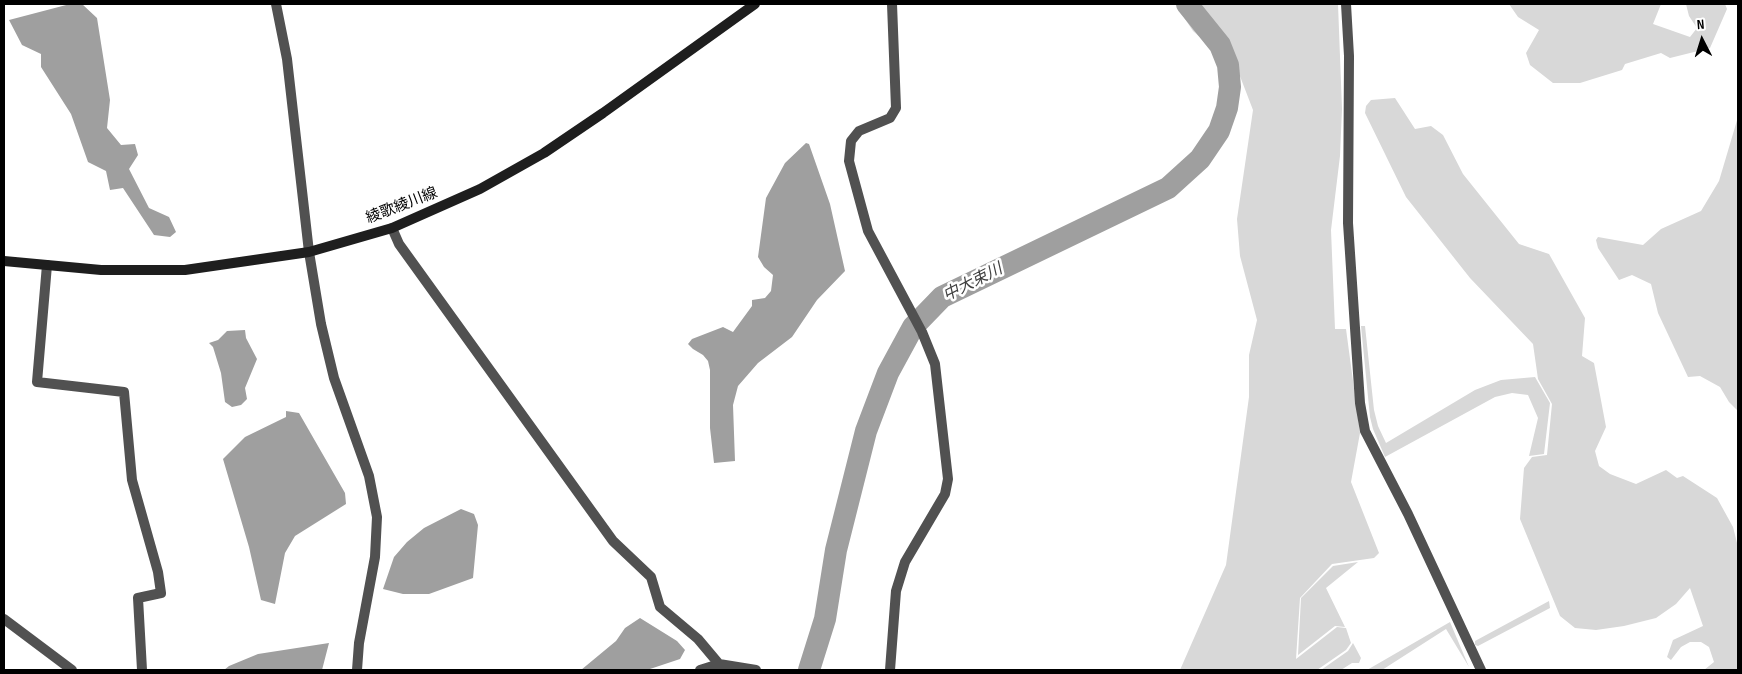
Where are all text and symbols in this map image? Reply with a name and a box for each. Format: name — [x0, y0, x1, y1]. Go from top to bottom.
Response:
north arrow — [1677, 15, 1727, 65]
text: N — [1696, 16, 1705, 33]
street label: 綾歌綾川線 — [364, 184, 440, 228]
water label: 中大束川 — [940, 260, 1006, 306]

